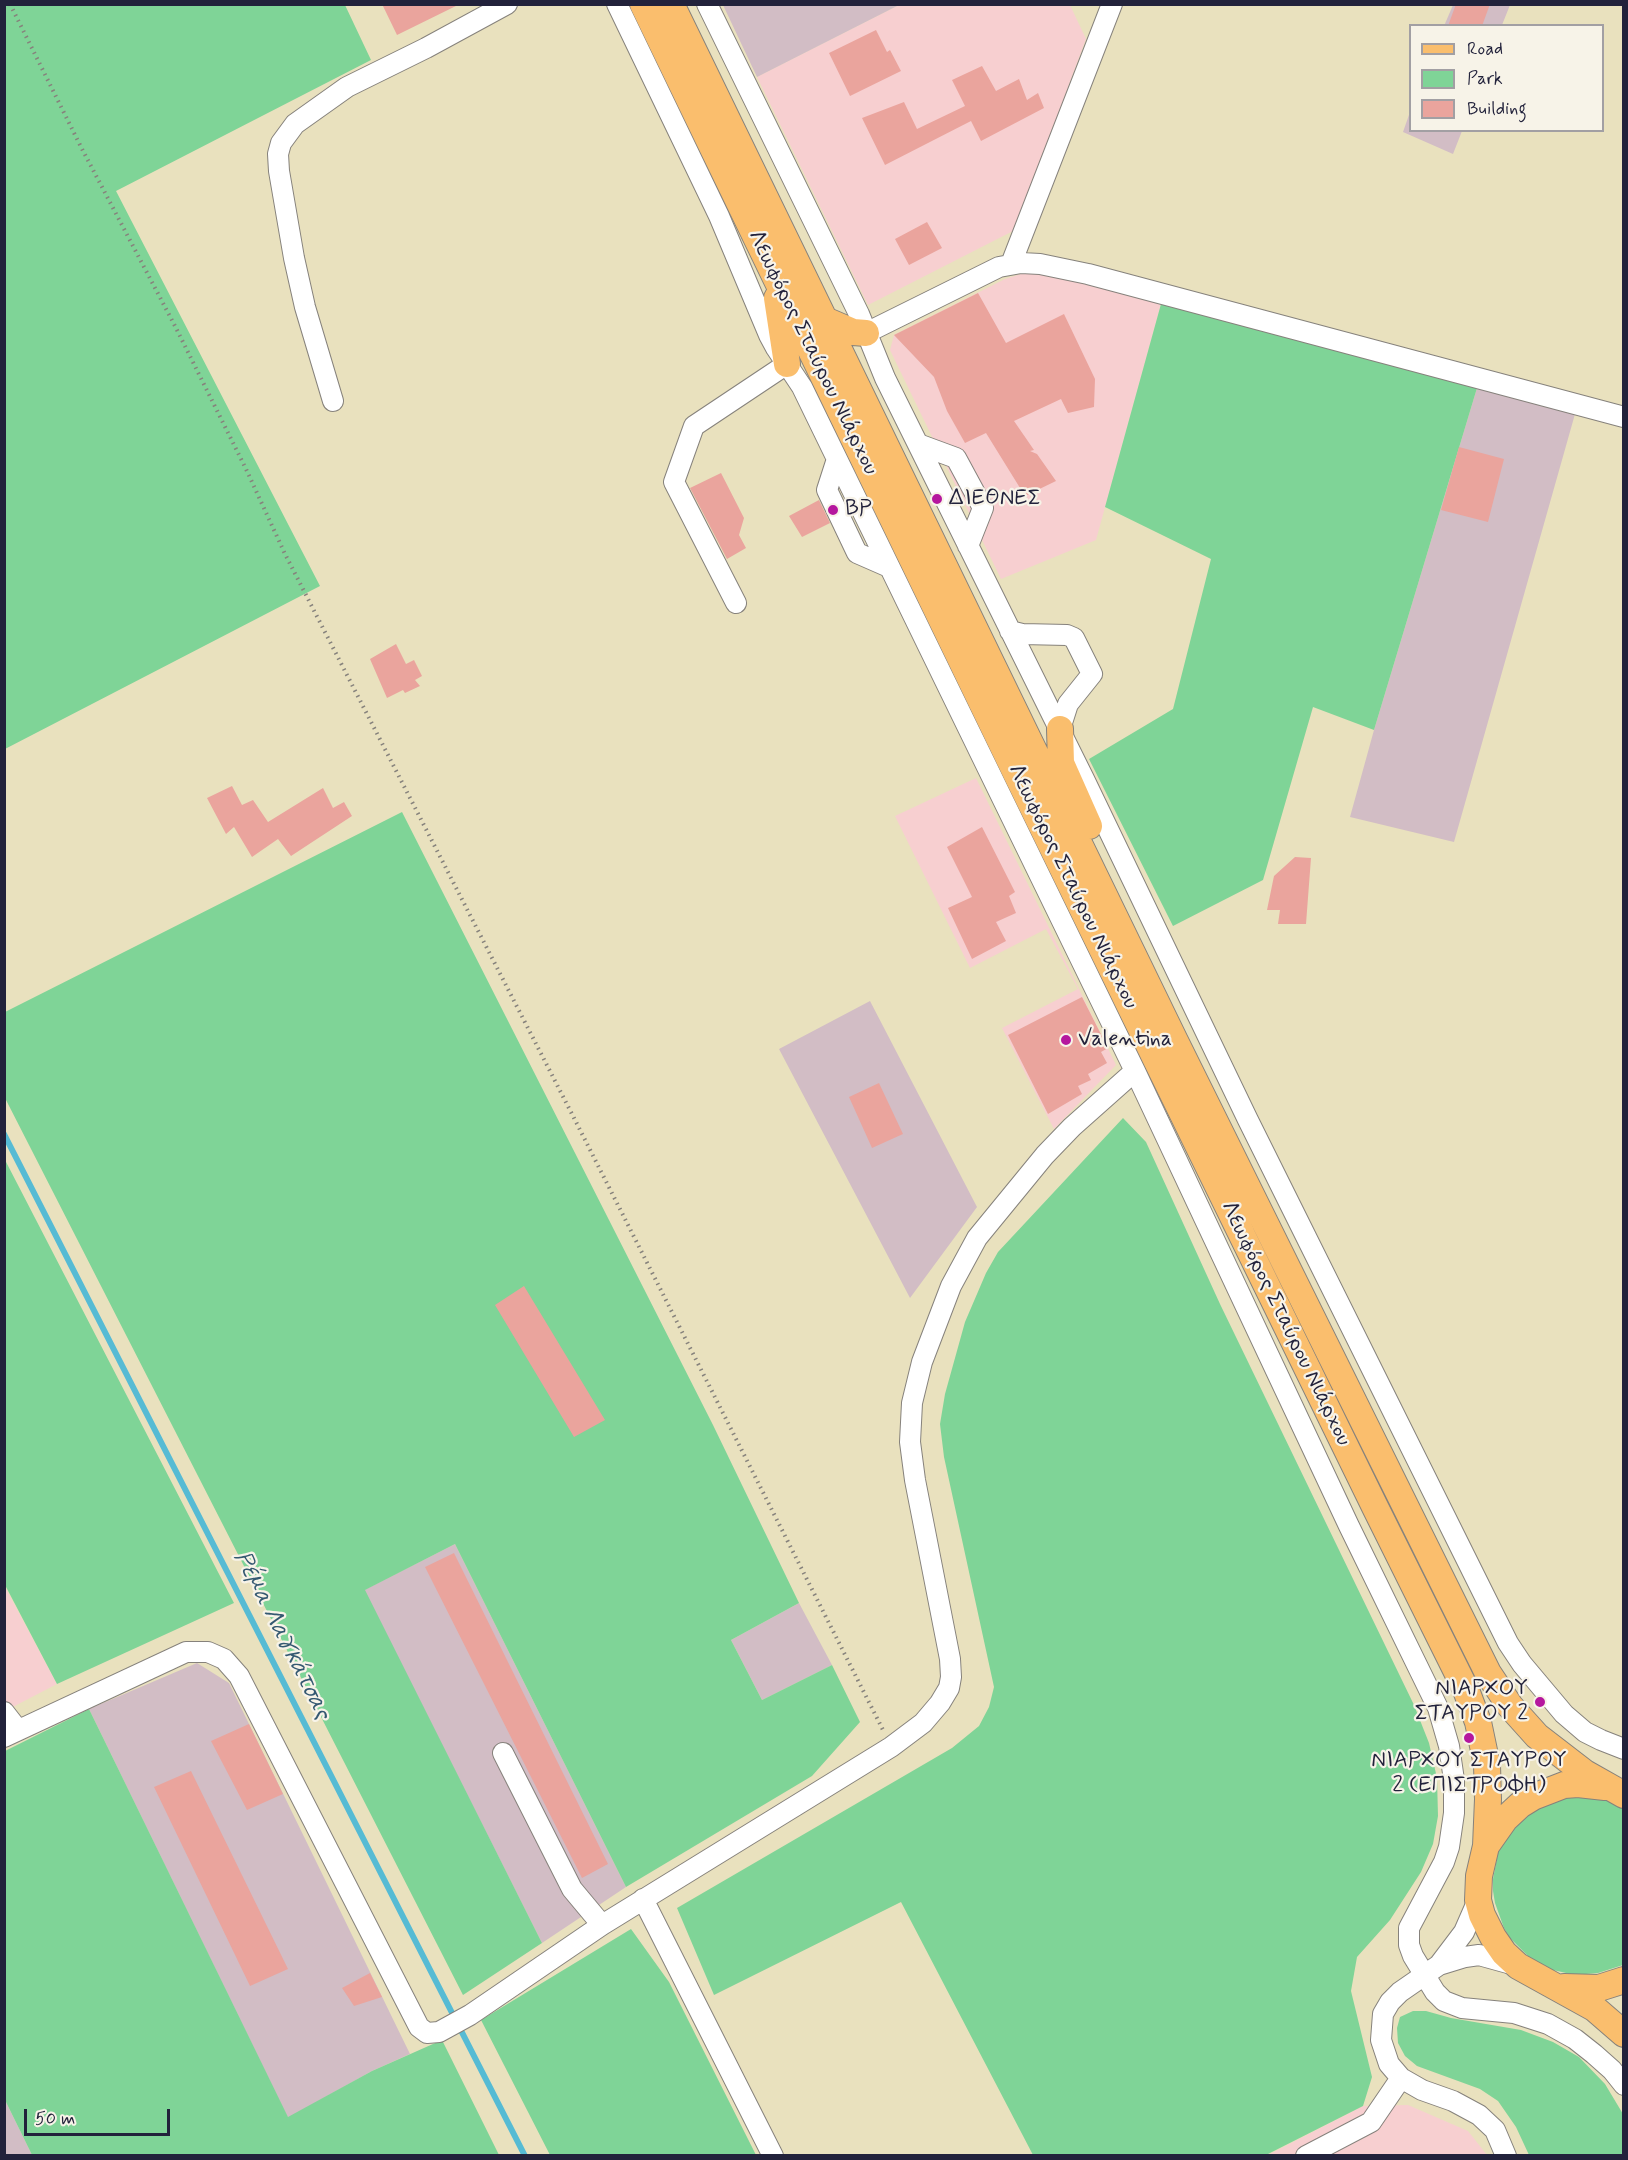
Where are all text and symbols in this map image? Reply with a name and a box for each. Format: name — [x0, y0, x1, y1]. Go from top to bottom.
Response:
legend — [1409, 24, 1604, 132]
text: Road — [1467, 37, 1503, 61]
text: Park — [1467, 67, 1503, 91]
text: Building — [1467, 97, 1527, 121]
street label: Λεωφόρος Σταύρου Νιάρχου — [741, 226, 883, 480]
place label: ΔΙΕΘΝΕΣ — [949, 486, 1041, 512]
marker: ΔΙΕΘΝΕΣ — [930, 492, 944, 506]
place label: BP — [845, 497, 872, 523]
marker: BP — [826, 503, 840, 517]
street label: Λεωφόρος Σταύρου Νιάρχου — [1001, 760, 1143, 1014]
place label: Valentina — [1078, 1027, 1172, 1053]
marker: Valentina — [1059, 1033, 1073, 1047]
street label: Λεωφόρος Σταύρου Νιάρχου — [1214, 1197, 1356, 1451]
water label: Ρέμα Λαγκάτσας — [226, 1547, 336, 1725]
place label: ΝΙΑΡΧΟΥ ΣΤΑΥΡΟΥ 2 — [1415, 1676, 1528, 1728]
marker: ΝΙΑΡΧΟΥ ΣΤΑΥΡΟΥ 2 — [1533, 1695, 1547, 1709]
marker: ΝΙΑΡΧΟΥ ΣΤΑΥΡΟΥ 2 (ΕΠΙΣΤΡΟΦΗ) — [1462, 1731, 1476, 1745]
place label: ΝΙΑΡΧΟΥ ΣΤΑΥΡΟΥ 2 (ΕΠΙΣΤΡΟΦΗ) — [1371, 1748, 1567, 1800]
scale bar — [27, 2097, 172, 2135]
text: 50 m — [35, 2107, 75, 2131]

